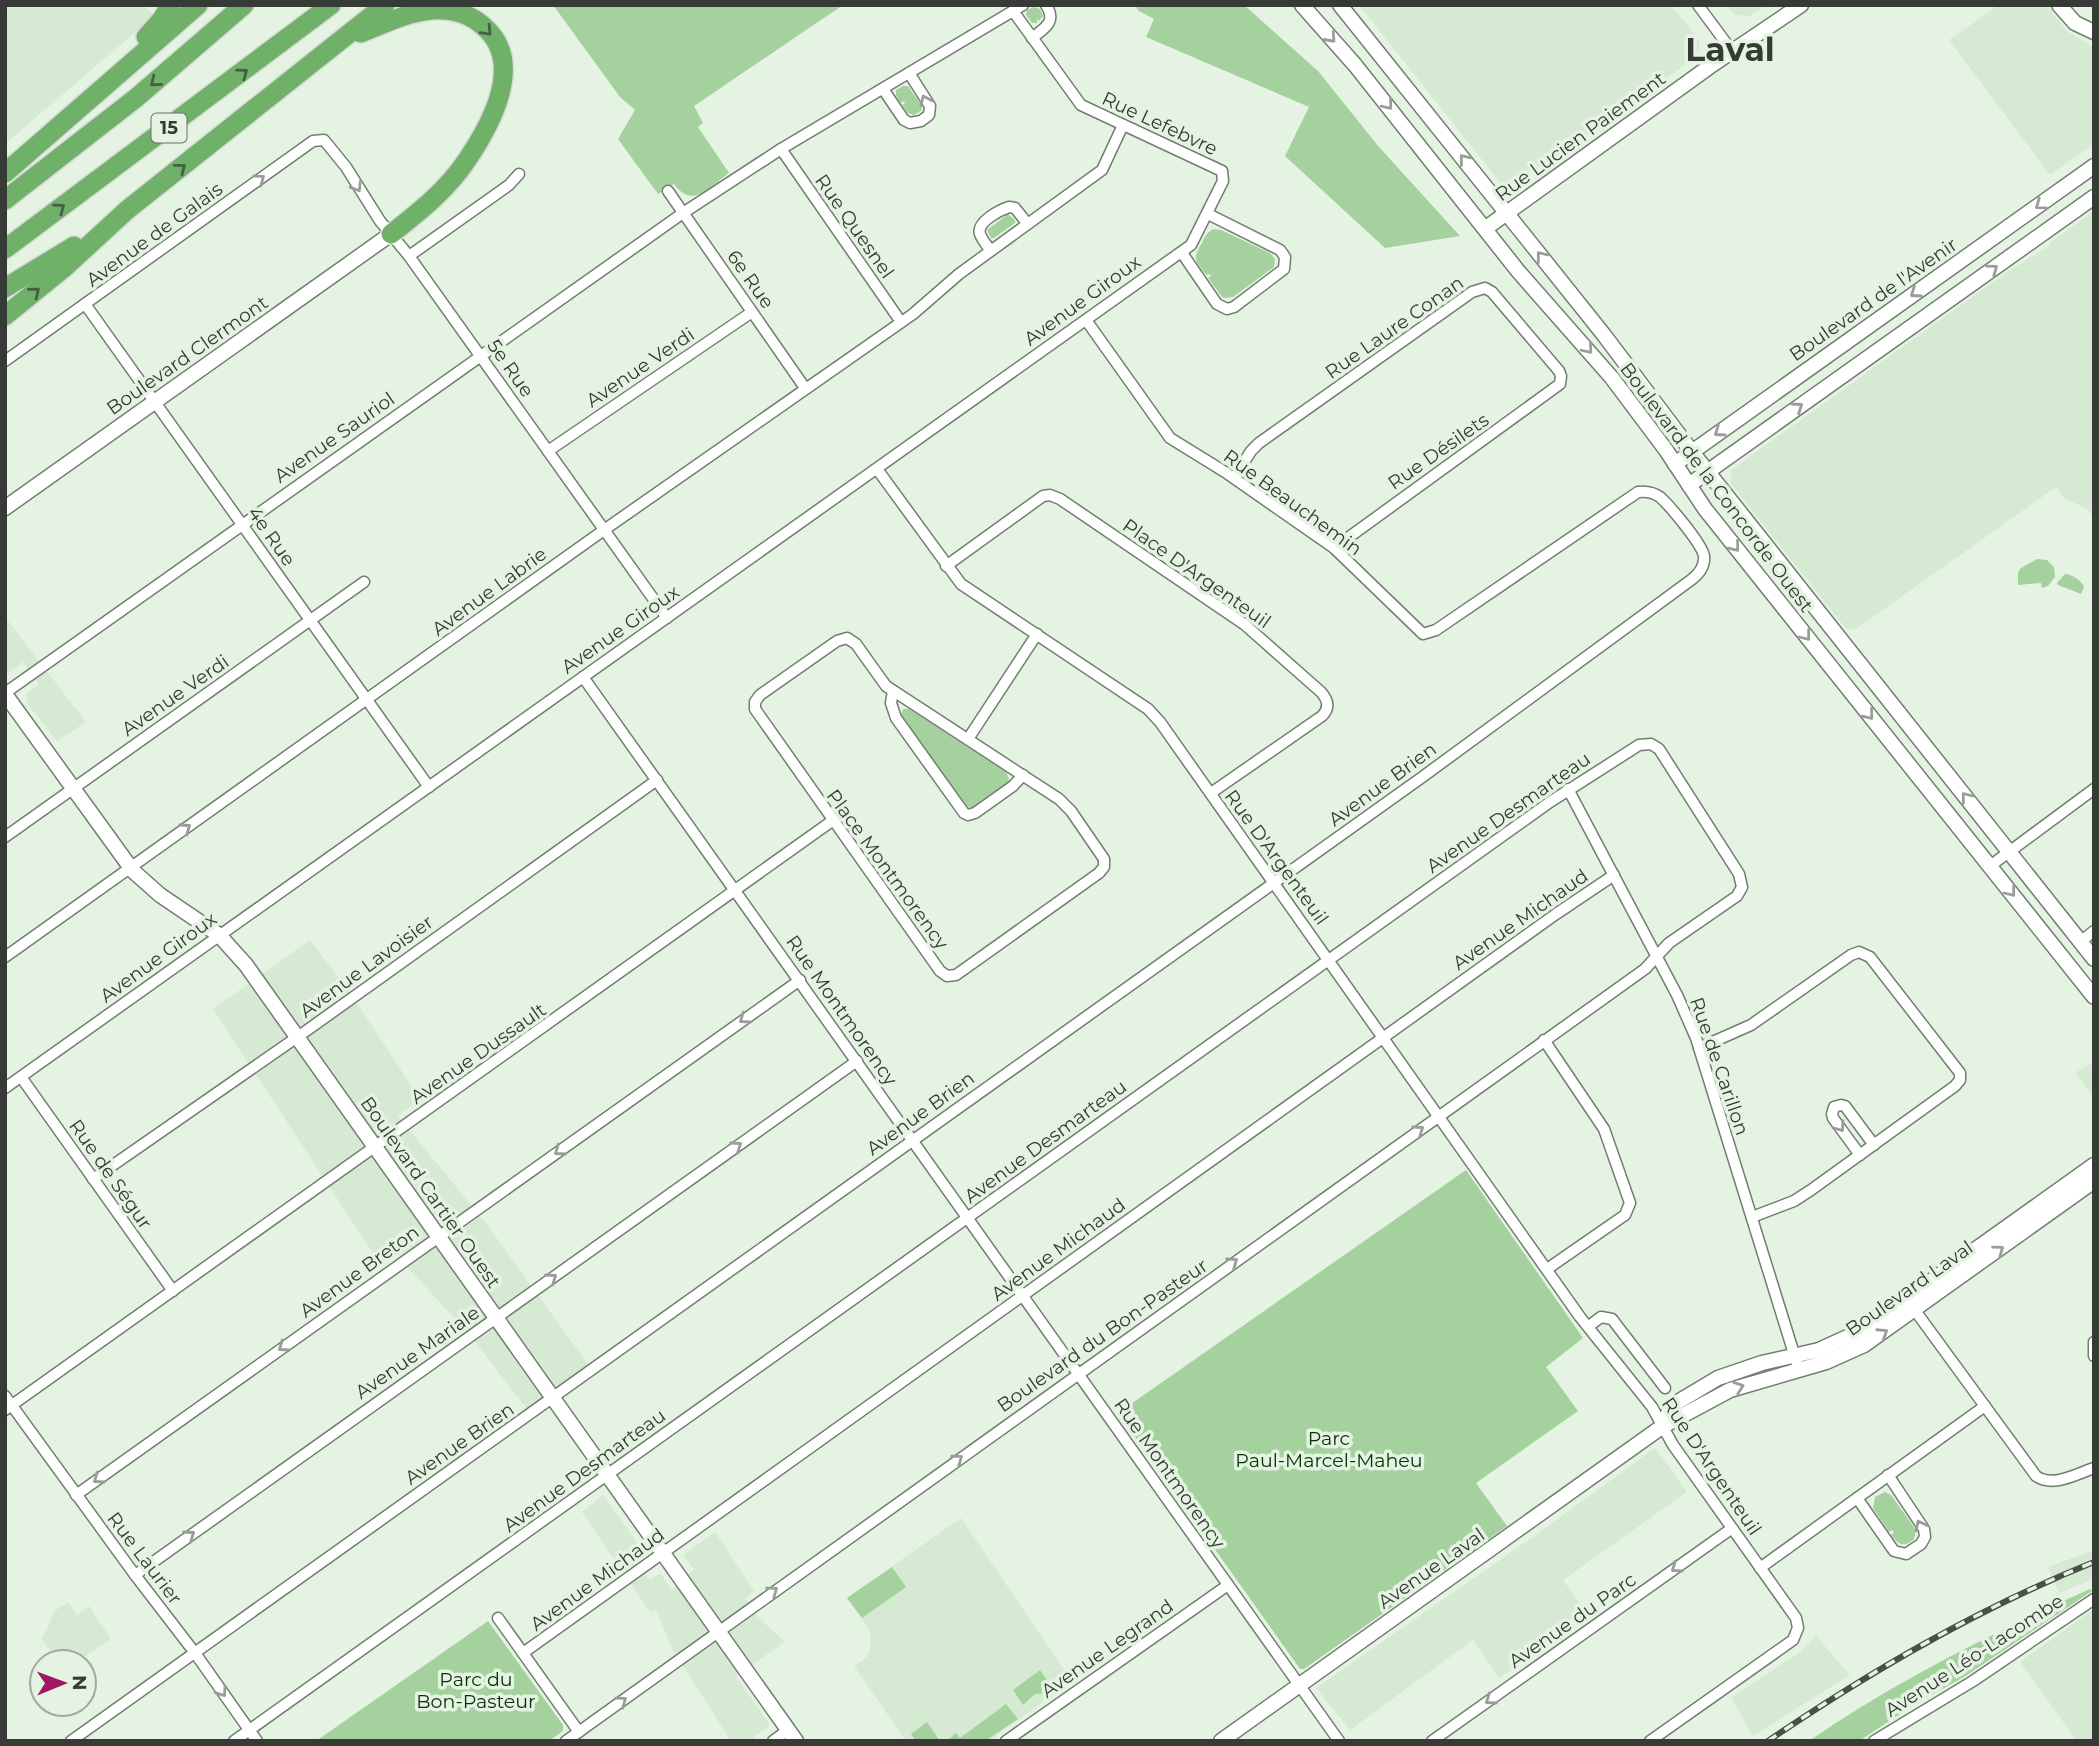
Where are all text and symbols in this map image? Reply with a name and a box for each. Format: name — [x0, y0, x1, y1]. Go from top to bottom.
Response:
one-way arrow — [479, 23, 492, 36]
district label: Laval — [1685, 29, 1775, 69]
one-way arrow — [1323, 30, 1336, 43]
street label: Rue Lucien Paiement — [1491, 67, 1670, 206]
one-way arrow — [235, 68, 248, 81]
one-way arrow — [150, 73, 163, 86]
street label: Rue Lefebvre — [1098, 87, 1221, 160]
one-way arrow — [919, 95, 933, 107]
one-way arrow — [1380, 97, 1392, 110]
road number: 15 — [152, 113, 186, 142]
one-way arrow — [1459, 155, 1472, 167]
one-way arrow — [172, 164, 185, 176]
street label: Rue Quesnel — [810, 170, 899, 283]
one-way arrow — [253, 175, 265, 187]
street label: Avenue de Galais — [82, 177, 227, 292]
one-way arrow — [349, 180, 362, 193]
one-way arrow — [2035, 196, 2048, 209]
one-way arrow — [52, 204, 65, 216]
street label: Boulevard de l'Avenir — [1785, 233, 1962, 366]
street label: 6e Rue — [722, 246, 779, 313]
street label: Avenue Giroux — [1019, 250, 1145, 350]
one-way arrow — [1536, 251, 1549, 263]
one-way arrow — [1985, 265, 1998, 277]
street label: Rue Laure Conan — [1321, 271, 1468, 384]
one-way arrow — [1910, 285, 1923, 297]
one-way arrow — [27, 288, 39, 301]
street label: Boulevard Clermont — [102, 291, 273, 420]
street label: Avenue Verdi — [582, 323, 699, 412]
street label: 5e Rue — [482, 335, 539, 402]
one-way arrow — [1580, 341, 1592, 354]
street label: Boulevard de la Concorde Ouest — [1615, 358, 1818, 617]
street label: Avenue Sauriol — [270, 387, 399, 488]
one-way arrow — [1790, 403, 1803, 415]
street label: Rue Désilets — [1383, 408, 1493, 495]
one-way arrow — [1714, 424, 1727, 436]
street label: Rue Beauchemin — [1219, 444, 1366, 560]
street label: 4e Rue — [243, 502, 300, 570]
street label: Place D'Argenteuil — [1118, 514, 1275, 633]
one-way arrow — [1727, 539, 1740, 552]
street label: Avenue Labrie — [428, 542, 551, 641]
street label: Avenue Giroux — [557, 580, 684, 679]
one-way arrow — [1797, 628, 1810, 641]
street label: Avenue Verdi — [117, 650, 233, 741]
one-way arrow — [1860, 707, 1873, 720]
street label: Avenue Brien — [1324, 738, 1441, 831]
street label: Avenue Desmarteau — [1422, 747, 1595, 878]
street label: Place Montmorency — [822, 785, 954, 954]
street label: Rue D'Argenteuil — [1220, 785, 1333, 929]
one-way arrow — [1962, 793, 1975, 805]
one-way arrow — [178, 824, 191, 836]
street label: Avenue Michaud — [1448, 864, 1592, 975]
one-way arrow — [2002, 885, 2015, 897]
street label: Avenue Giroux — [95, 907, 221, 1007]
street label: Avenue Lavoisier — [295, 910, 438, 1023]
street label: Rue Montmorency — [781, 931, 903, 1090]
street label: Rue de Carillon — [1685, 994, 1754, 1138]
street label: Avenue Dussault — [406, 998, 551, 1109]
one-way arrow — [739, 1011, 752, 1024]
street label: Avenue Brien — [862, 1067, 979, 1160]
street label: Avenue Desmarteau — [960, 1075, 1131, 1208]
street label: Boulevard Cartier Ouest — [356, 1092, 506, 1293]
street label: Rue de Ségur — [64, 1115, 157, 1234]
one-way arrow — [1832, 1119, 1844, 1132]
one-way arrow — [1411, 1126, 1424, 1139]
one-way arrow — [729, 1142, 742, 1154]
one-way arrow — [554, 1143, 567, 1155]
street label: Avenue Michaud — [987, 1193, 1130, 1306]
street label: Avenue Breton — [295, 1220, 423, 1322]
street label: Boulevard Laval — [1841, 1236, 1977, 1341]
one-way arrow — [1991, 1245, 2004, 1258]
street label: Boulevard du Bon-Pasteur — [993, 1254, 1212, 1417]
one-way arrow — [1225, 1258, 1238, 1271]
one-way arrow — [544, 1274, 557, 1286]
street label: Avenue Mariale — [351, 1301, 484, 1404]
one-way arrow — [1875, 1329, 1888, 1341]
one-way arrow — [278, 1339, 291, 1352]
one-way arrow — [1732, 1381, 1744, 1395]
street label: Rue D'Argenteuil — [1657, 1393, 1766, 1540]
street label: Rue Montmorency — [1109, 1394, 1231, 1553]
street label: Avenue Brien — [400, 1397, 518, 1490]
street label: Avenue Desmarteau — [499, 1404, 670, 1537]
park label: Parc Paul-Marcel-Maheu — [1235, 1427, 1423, 1472]
one-way arrow — [950, 1454, 963, 1467]
one-way arrow — [93, 1471, 106, 1483]
street label: Rue Laurier — [102, 1508, 187, 1609]
one-way arrow — [1914, 1520, 1928, 1532]
street label: Avenue Michaud — [526, 1523, 669, 1636]
street label: Avenue Laval — [1373, 1523, 1489, 1614]
one-way arrow — [182, 1531, 195, 1543]
one-way arrow — [1671, 1560, 1684, 1572]
street label: Avenue du Parc — [1504, 1568, 1640, 1673]
one-way arrow — [765, 1587, 778, 1599]
street label: Avenue Léo-Lacombe — [1881, 1589, 2068, 1722]
street label: Avenue Legrand — [1037, 1594, 1178, 1703]
north arrow — [28, 1648, 98, 1718]
park label: Parc du Bon-Pasteur — [416, 1668, 536, 1713]
text: N — [68, 1675, 91, 1691]
one-way arrow — [214, 1684, 226, 1697]
one-way arrow — [1485, 1692, 1498, 1704]
one-way arrow — [614, 1697, 627, 1709]

